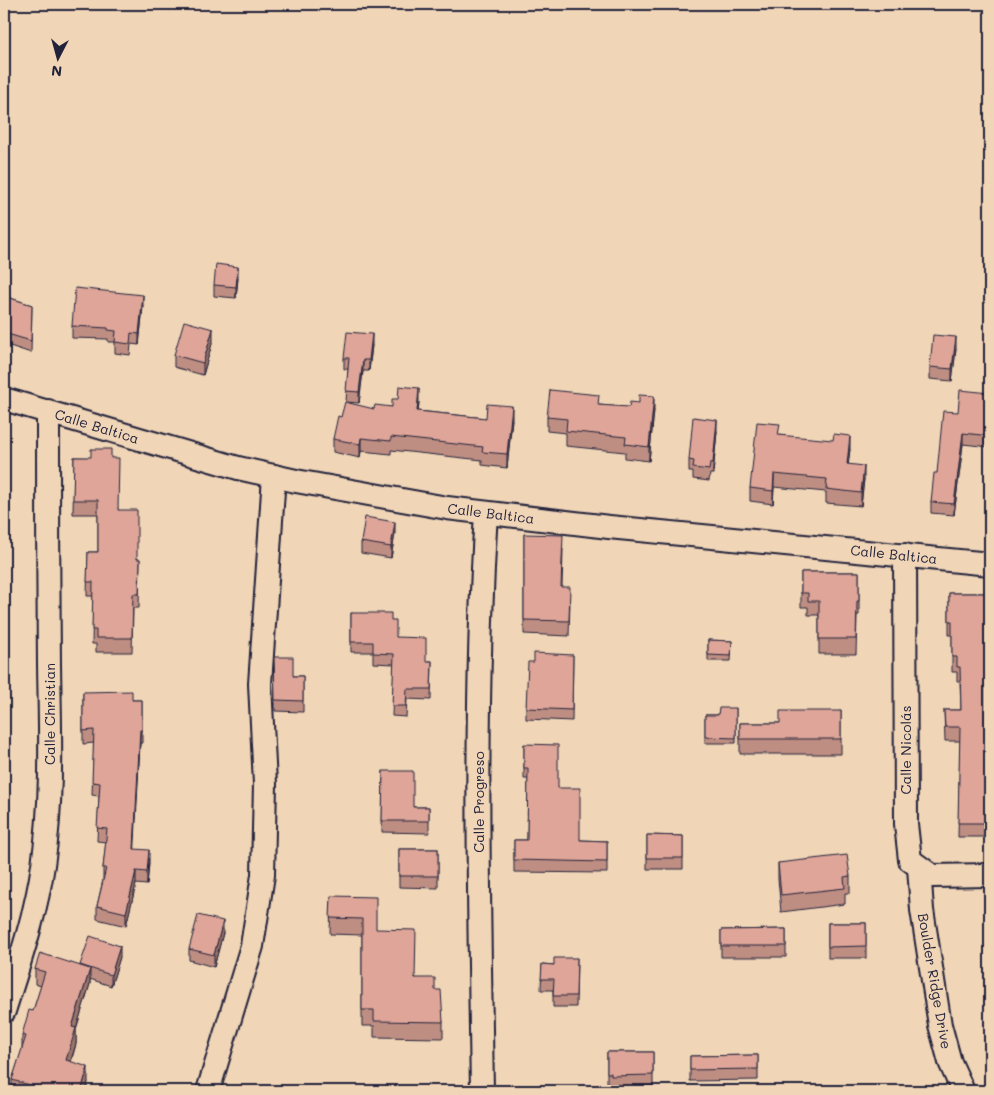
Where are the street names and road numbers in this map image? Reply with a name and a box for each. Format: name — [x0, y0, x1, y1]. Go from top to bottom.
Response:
street label: Calle Baltica — [53, 404, 141, 448]
street label: Calle Baltica — [447, 498, 535, 528]
street label: Calle Baltica — [850, 540, 938, 568]
street label: Calle Christian — [40, 663, 59, 765]
street label: Calle Nicolás — [896, 705, 915, 795]
street label: Calle Progreso — [469, 751, 488, 853]
street label: Boulder Ridge Drive — [914, 912, 956, 1050]

